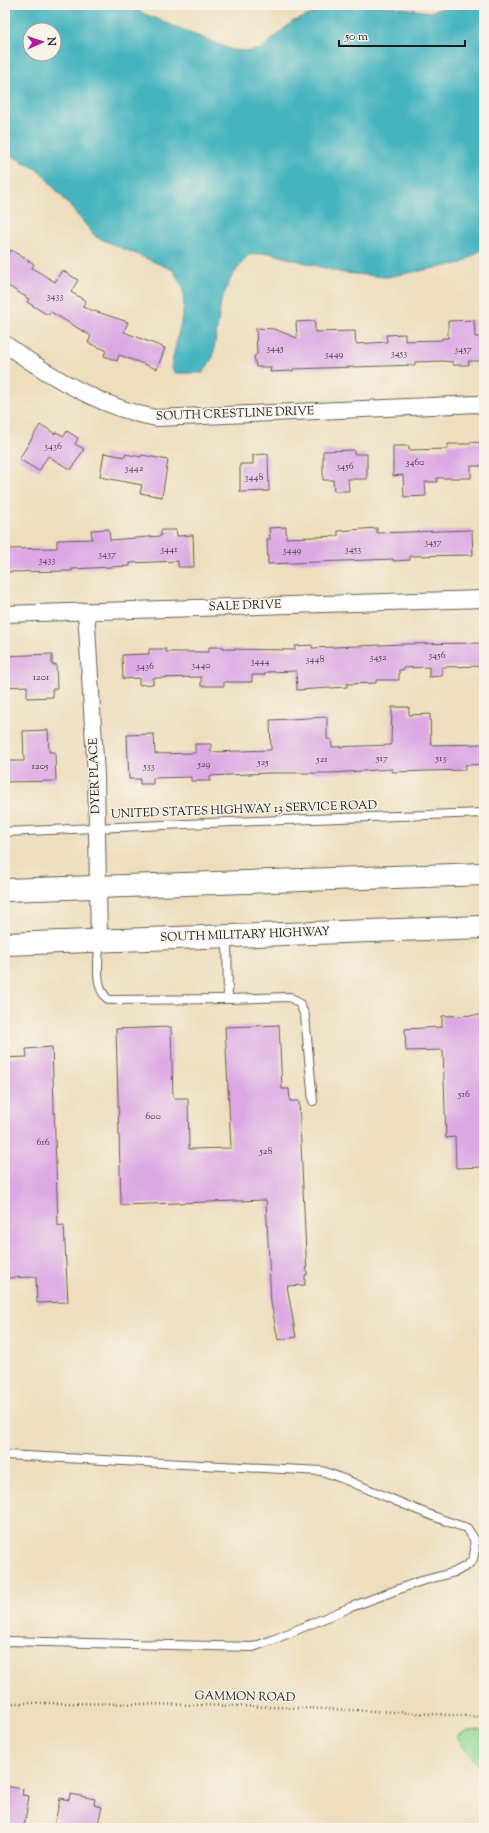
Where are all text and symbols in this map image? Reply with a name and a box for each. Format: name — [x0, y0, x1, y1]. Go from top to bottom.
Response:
north arrow — [22, 22, 62, 62]
scale bar — [339, 22, 465, 48]
text: 50 m — [344, 28, 368, 46]
text: N — [43, 36, 59, 47]
house number: 3433 — [46, 289, 64, 304]
house number: 3445 — [266, 341, 284, 356]
house number: 3457 — [454, 342, 472, 357]
house number: 3453 — [391, 346, 407, 361]
house number: 3449 — [325, 347, 344, 362]
street label: SOUTH CRESTLINE DRIVE — [156, 402, 315, 426]
house number: 3436 — [44, 439, 62, 454]
house number: 3460 — [405, 455, 425, 470]
house number: 3456 — [336, 459, 354, 474]
house number: 3442 — [125, 461, 144, 476]
house number: 3448 — [244, 470, 264, 485]
house number: 3457 — [424, 535, 442, 550]
house number: 3441 — [160, 542, 178, 557]
house number: 3453 — [345, 542, 361, 557]
house number: 3449 — [283, 543, 302, 558]
house number: 3437 — [98, 547, 116, 562]
house number: 3433 — [38, 553, 56, 568]
street label: SALE DRIVE — [208, 596, 282, 616]
house number: 3456 — [428, 648, 446, 663]
house number: 3452 — [369, 650, 387, 665]
house number: 3448 — [305, 652, 325, 667]
house number: 3444 — [250, 654, 270, 669]
house number: 3440 — [191, 658, 211, 673]
house number: 3436 — [136, 659, 154, 674]
house number: 1201 — [33, 670, 50, 685]
street label: DYER PLACE — [85, 737, 105, 814]
house number: 517 — [375, 751, 388, 766]
house number: 513 — [435, 751, 446, 766]
house number: 521 — [315, 752, 328, 767]
house number: 525 — [256, 755, 269, 770]
house number: 529 — [197, 757, 211, 772]
house number: 1205 — [32, 759, 49, 774]
house number: 533 — [142, 759, 155, 774]
street label: UNITED STATES HIGHWAY 13 SERVICE ROAD — [111, 796, 377, 824]
street label: SOUTH MILITARY HIGHWAY — [160, 923, 331, 947]
house number: 516 — [457, 1087, 470, 1102]
house number: 600 — [145, 1109, 161, 1124]
house number: 616 — [36, 1135, 50, 1150]
house number: 528 — [258, 1144, 273, 1159]
street label: GAMMON ROAD — [194, 1687, 296, 1707]

